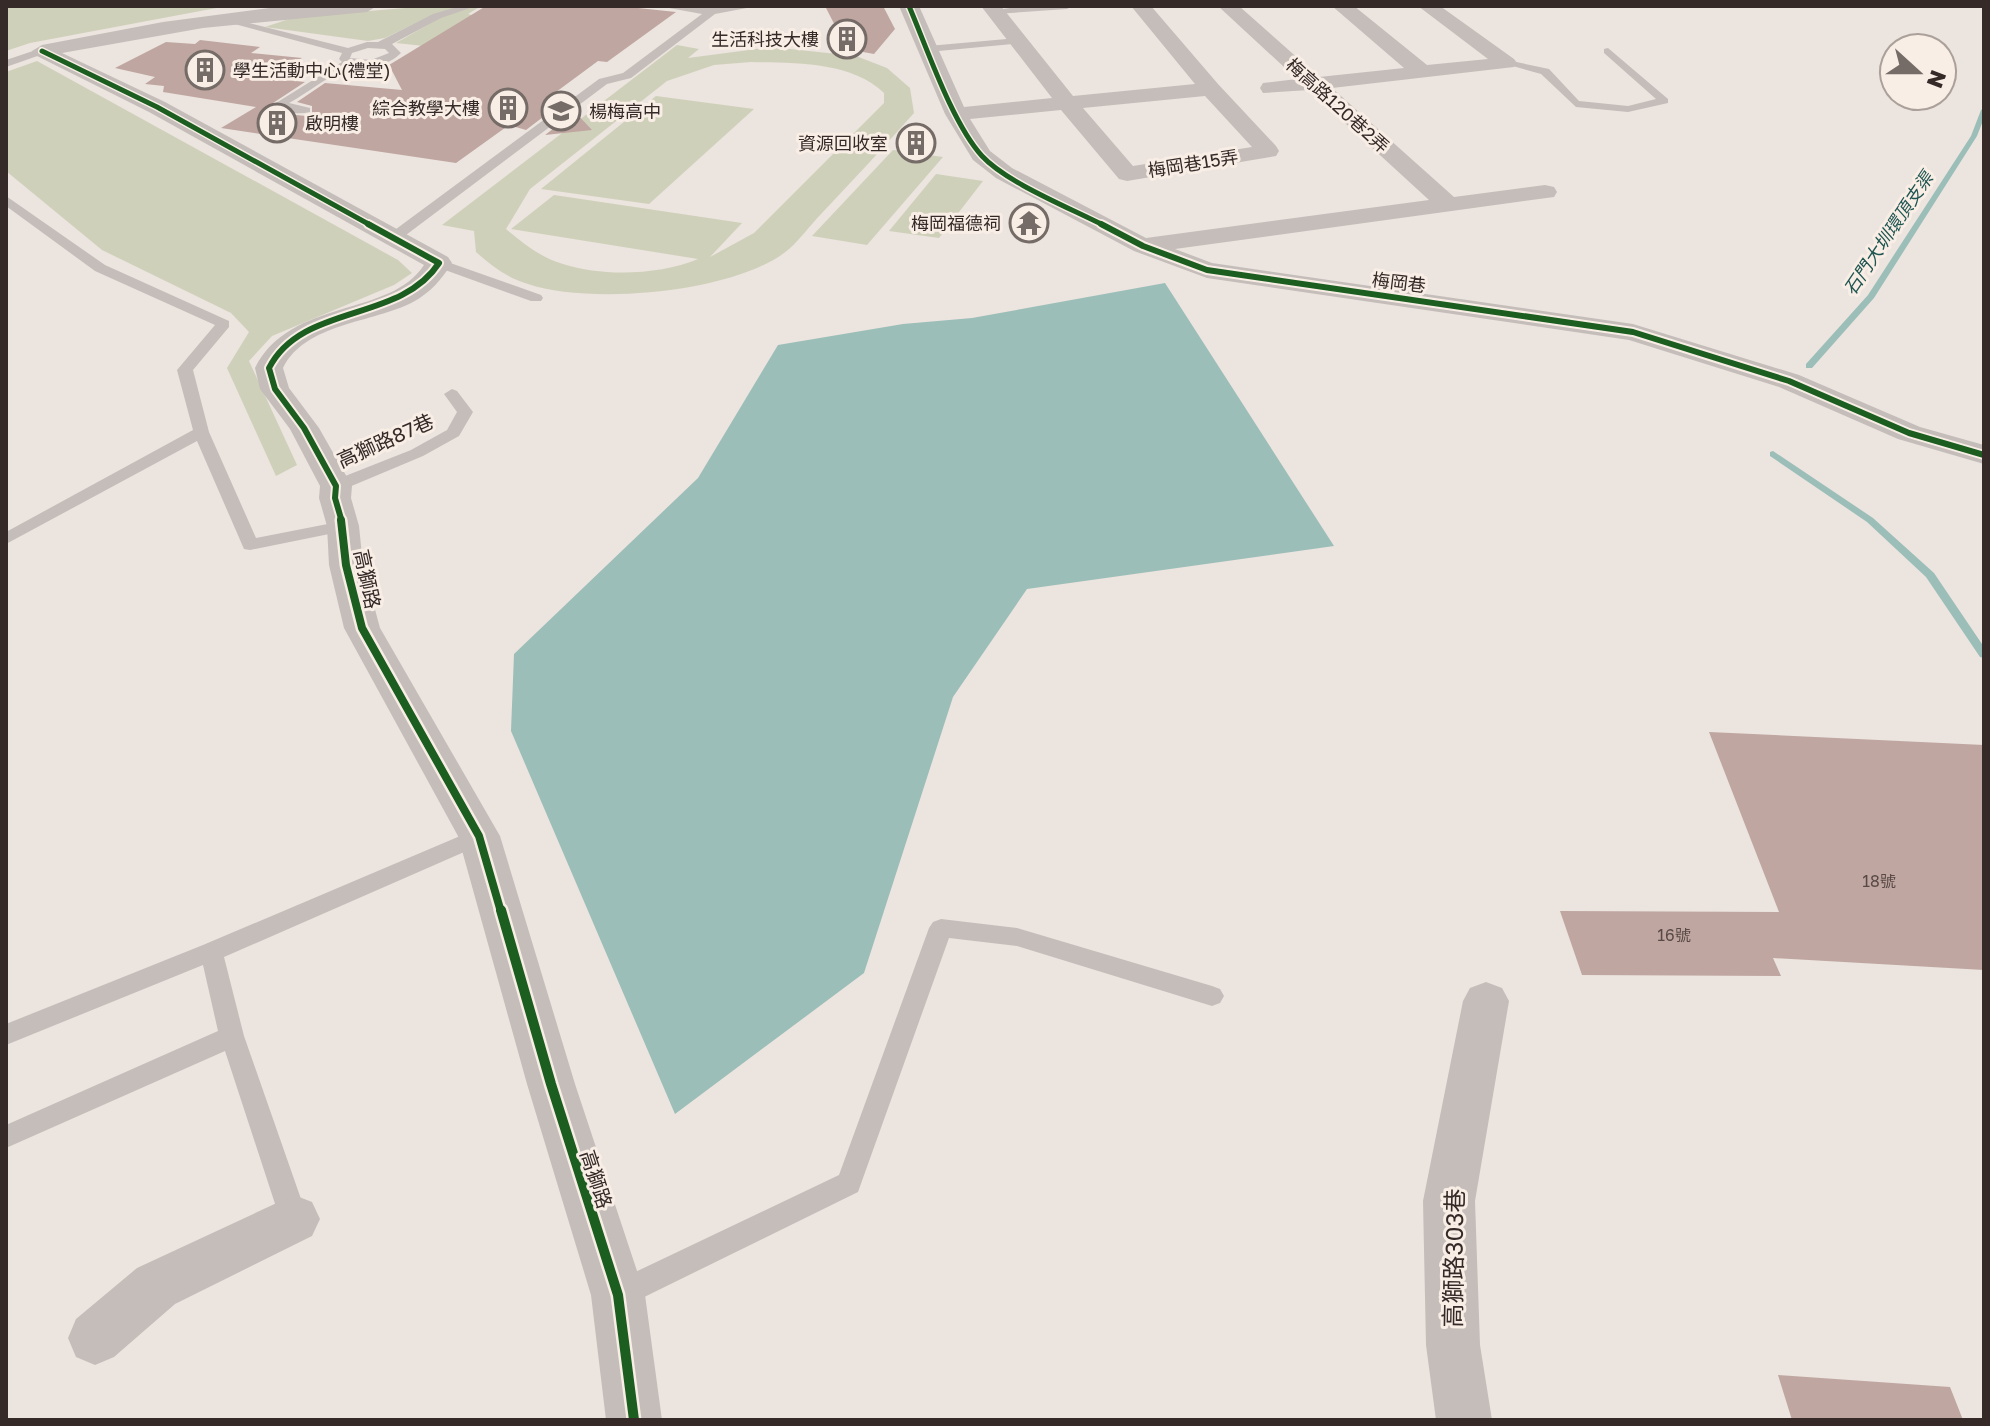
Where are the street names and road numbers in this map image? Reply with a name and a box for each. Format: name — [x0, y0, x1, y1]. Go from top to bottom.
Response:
street label: 梅高路120巷2弄 — [1282, 53, 1394, 157]
street label: 梅岡巷15弄 — [1146, 145, 1240, 181]
street label: 梅岡巷 — [1371, 268, 1427, 296]
street label: 高獅路87巷 — [333, 408, 437, 472]
street label: 高獅路 — [350, 547, 386, 611]
street label: 高獅路 — [576, 1147, 618, 1211]
street label: 高獅路303巷 — [1437, 1188, 1469, 1328]

